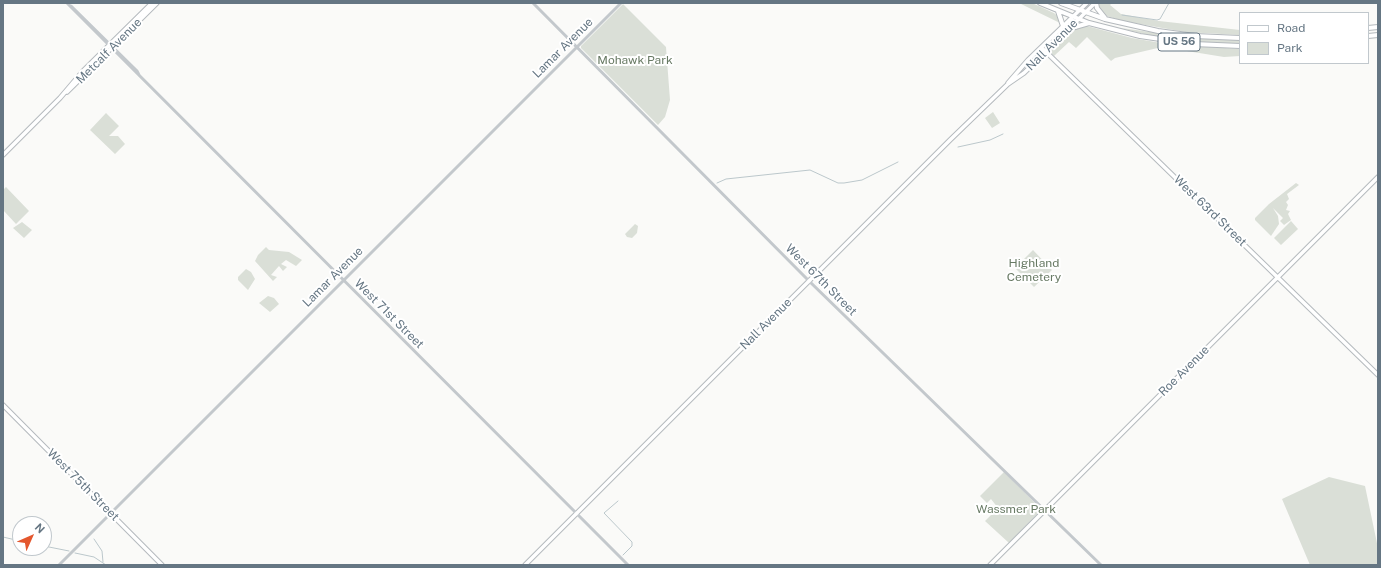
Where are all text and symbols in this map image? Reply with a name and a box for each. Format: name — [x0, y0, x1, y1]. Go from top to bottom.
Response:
legend — [1239, 12, 1369, 64]
street label: Metcalf Avenue — [73, 15, 145, 87]
street label: Lamar Avenue — [530, 15, 596, 81]
street label: Nall Avenue — [1023, 16, 1081, 74]
text: Road — [1277, 21, 1305, 35]
road number: US 56 — [1158, 33, 1200, 51]
text: Park — [1277, 41, 1303, 55]
park label: Mohawk Park — [597, 53, 673, 67]
street label: West 63rd Street — [1171, 173, 1249, 249]
street label: West 67th Street — [782, 241, 860, 319]
street label: Lamar Avenue — [300, 244, 366, 310]
park label: Highland Cemetery — [1007, 256, 1061, 284]
street label: West 71st Street — [351, 276, 427, 352]
street label: Nall Avenue — [737, 295, 795, 353]
street label: Roe Avenue — [1156, 343, 1212, 399]
street label: West 75th Street — [44, 446, 122, 524]
park label: Wassmer Park — [976, 502, 1056, 516]
north arrow — [12, 516, 52, 556]
text: N — [32, 521, 47, 536]

